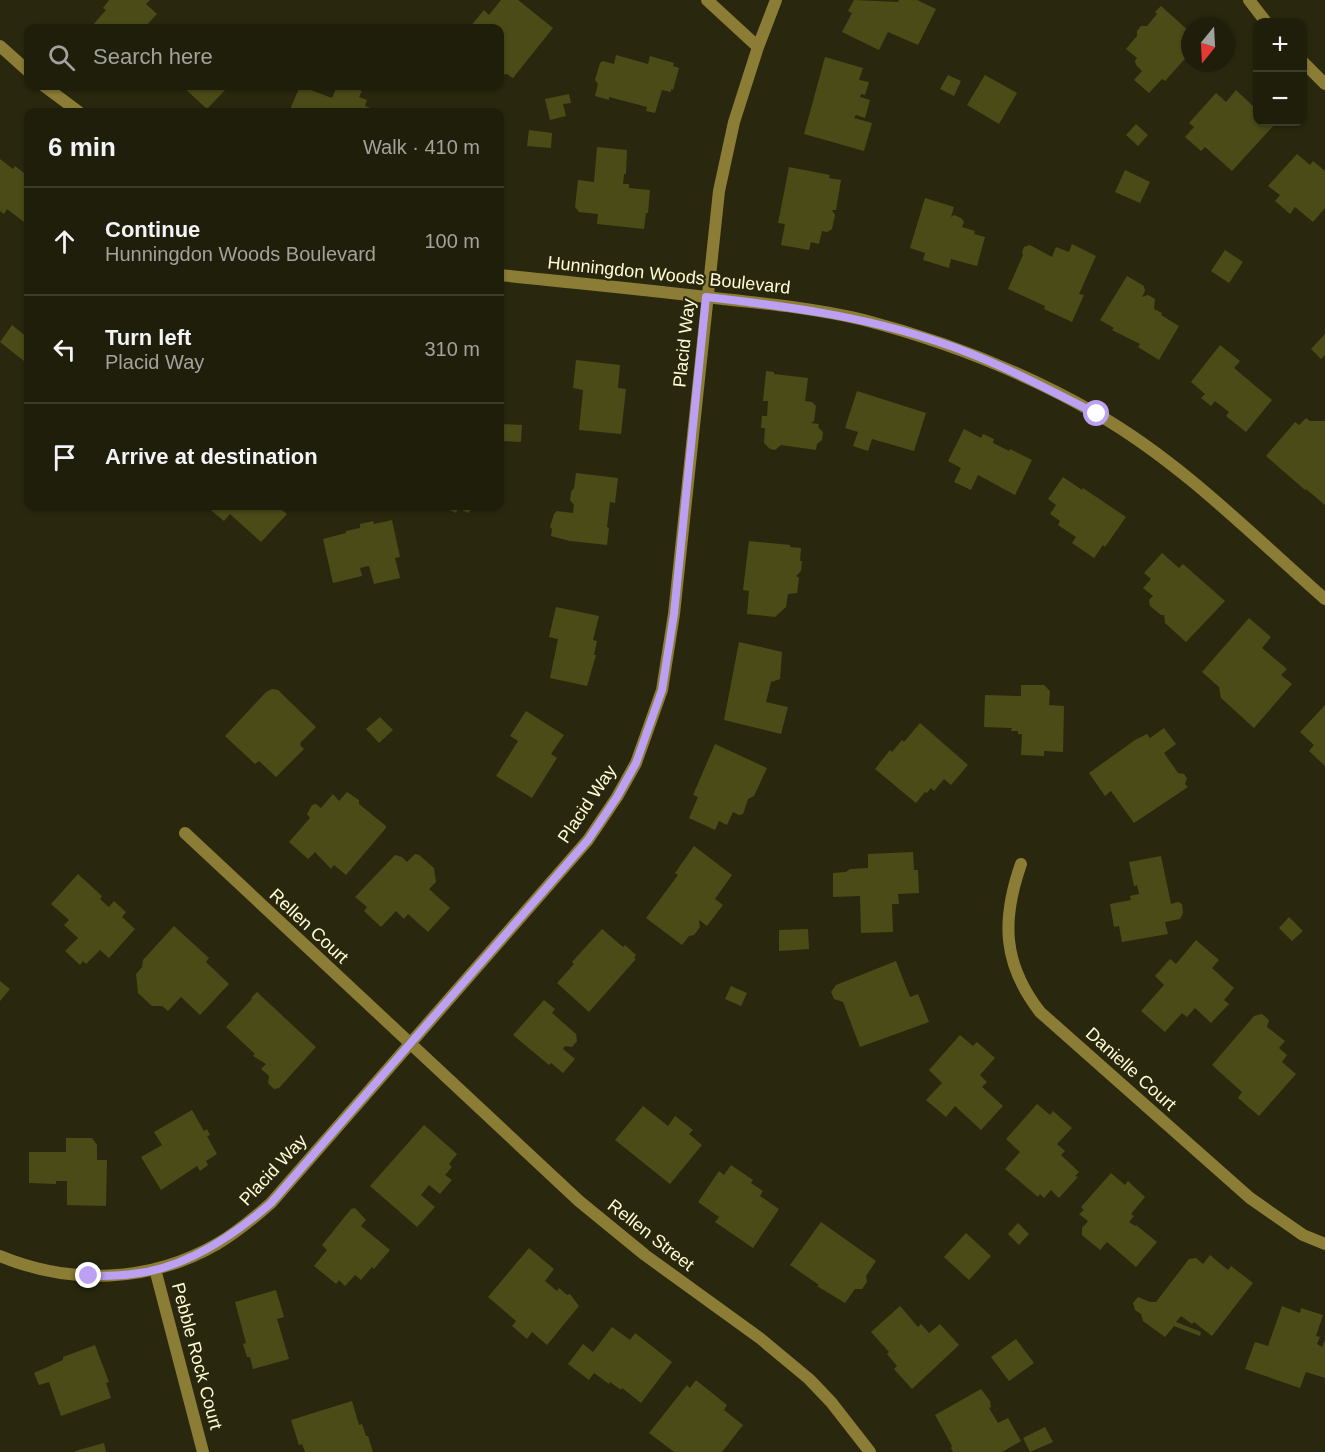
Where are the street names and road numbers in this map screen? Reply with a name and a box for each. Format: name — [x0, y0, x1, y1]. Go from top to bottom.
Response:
street label: Hunningdon Woods Boulevard — [547, 252, 791, 298]
street label: Placid Way — [669, 298, 699, 388]
street label: Placid Way — [554, 761, 620, 847]
street label: Rellen Court — [266, 885, 352, 967]
street label: Danielle Court — [1082, 1023, 1180, 1115]
street label: Placid Way — [235, 1131, 311, 1209]
street label: Rellen Street — [604, 1195, 698, 1275]
street label: Pebble Rock Court — [168, 1280, 226, 1432]

